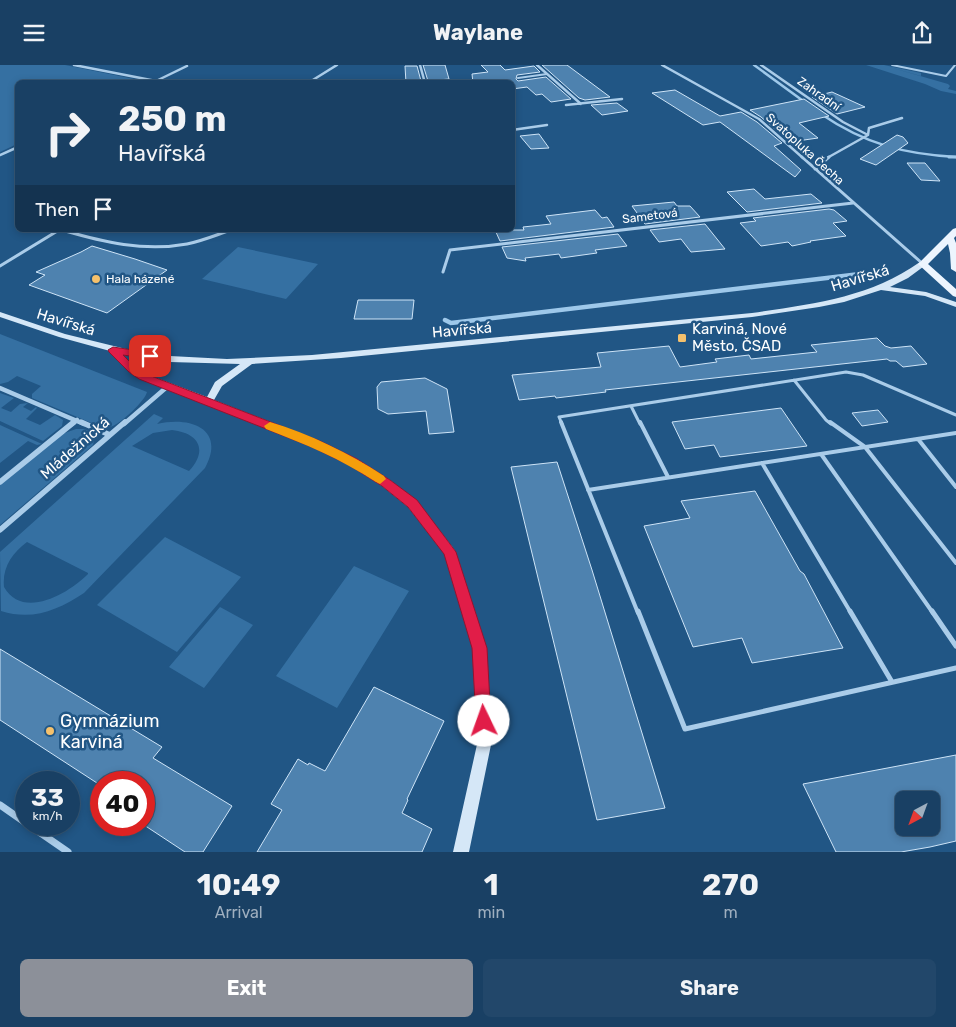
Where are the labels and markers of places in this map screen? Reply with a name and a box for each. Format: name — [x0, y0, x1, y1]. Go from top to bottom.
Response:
place label: Hala házené — [106, 272, 175, 286]
marker: Hala házené — [90, 273, 102, 285]
place label: Karviná, Nové Město, ČSAD — [692, 320, 787, 355]
marker: Karviná, Nové Město, ČSAD — [676, 332, 688, 344]
pin — [129, 335, 171, 377]
place label: Gymnázium Karviná — [60, 710, 159, 753]
marker: Gymnázium Karviná — [44, 725, 56, 737]

